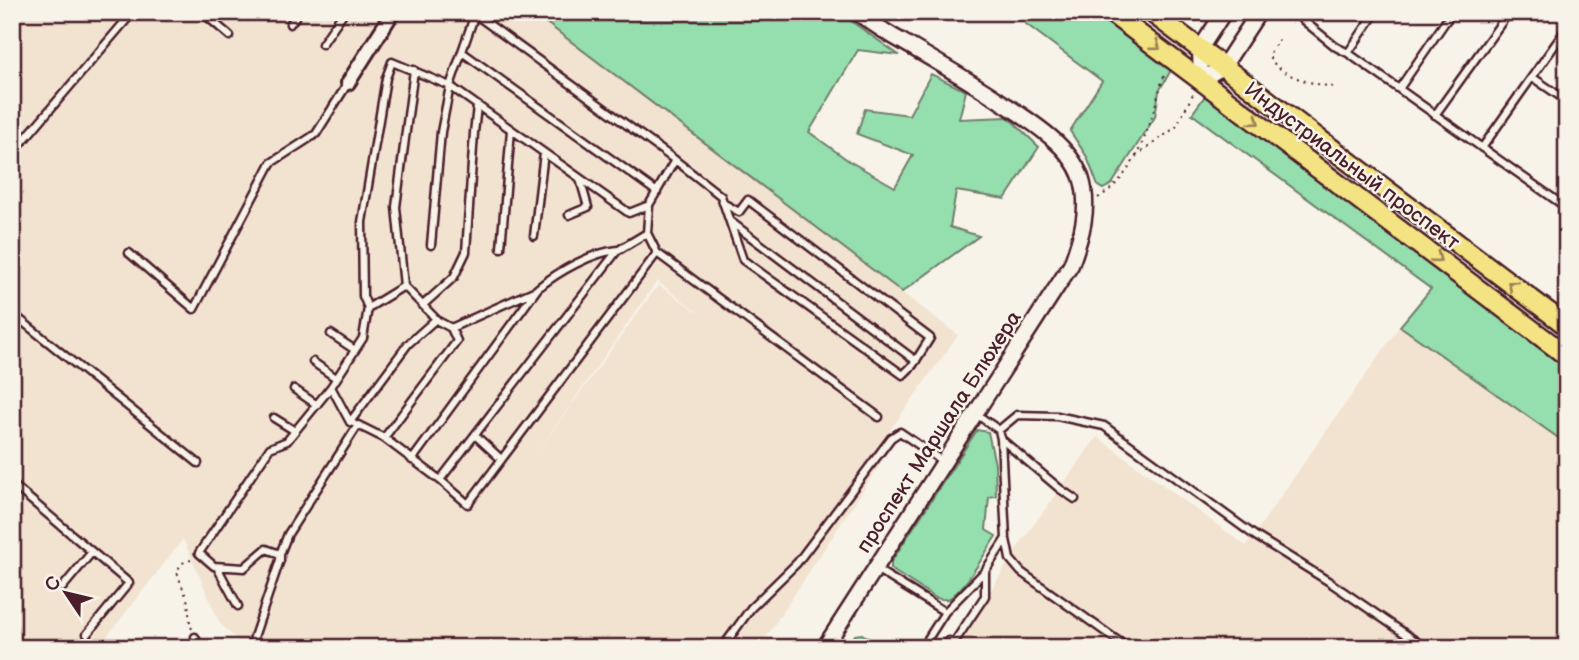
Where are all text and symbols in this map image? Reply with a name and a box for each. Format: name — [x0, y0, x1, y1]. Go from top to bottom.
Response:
one-way arrow — [1148, 38, 1160, 51]
street label: Индустриальный проспект — [1239, 77, 1465, 255]
one-way arrow — [1247, 113, 1260, 126]
one-way arrow — [1429, 250, 1441, 263]
one-way arrow — [1508, 281, 1520, 293]
street label: проспект Маршала Блюхера — [851, 306, 1027, 558]
north arrow — [32, 558, 102, 628]
text: С — [40, 572, 67, 596]

